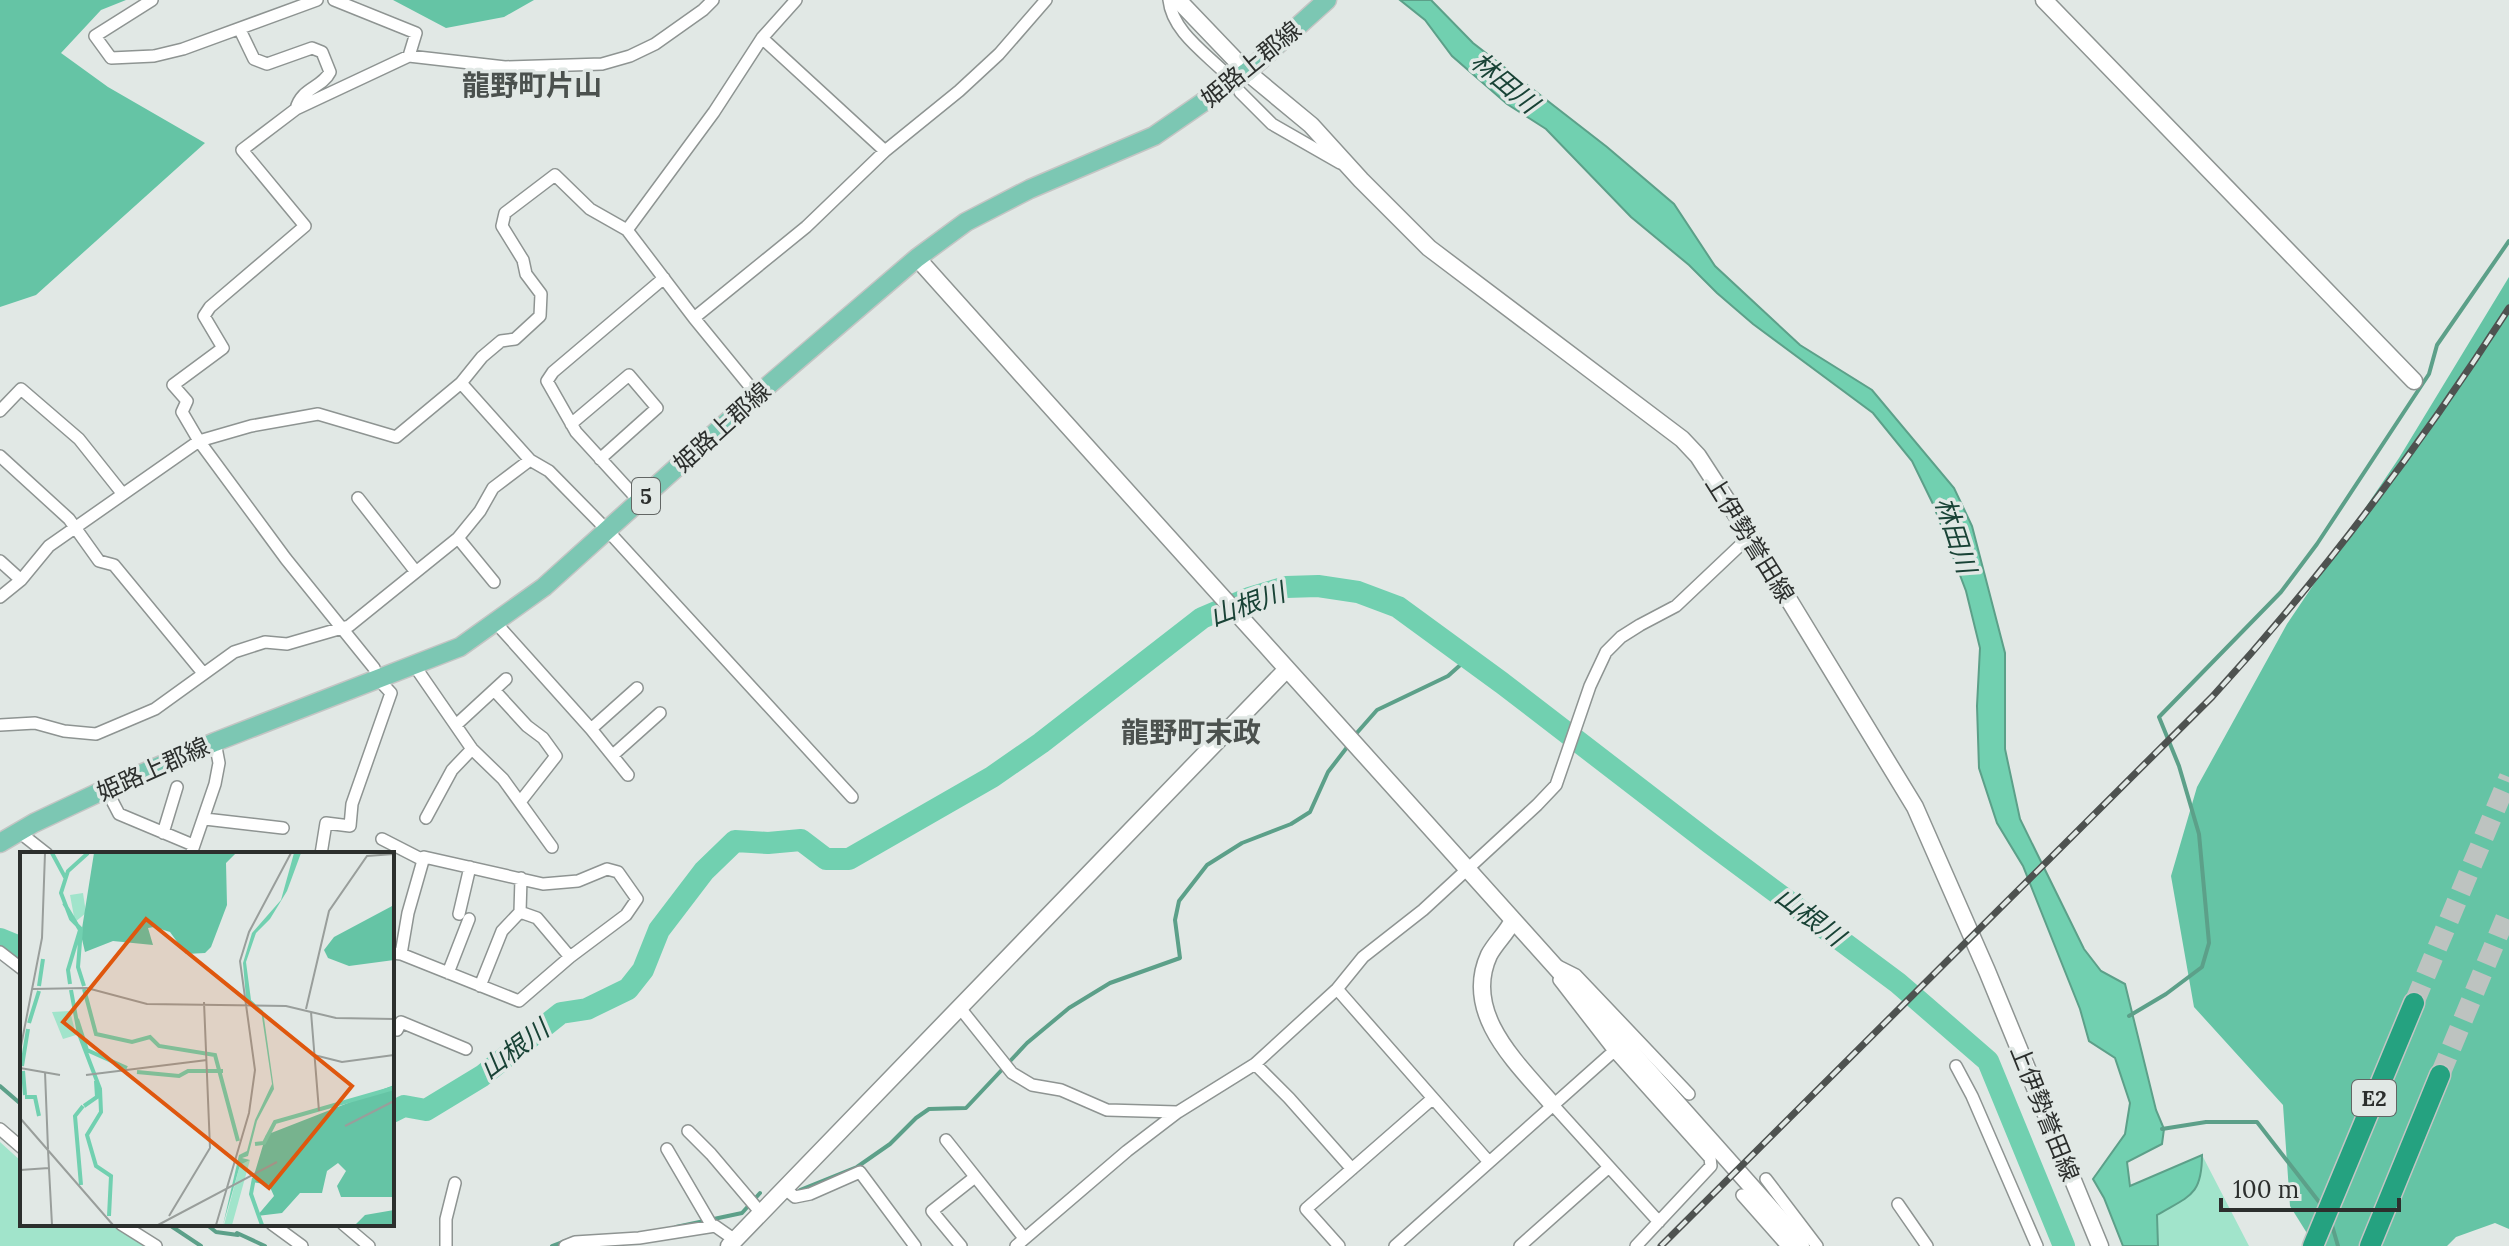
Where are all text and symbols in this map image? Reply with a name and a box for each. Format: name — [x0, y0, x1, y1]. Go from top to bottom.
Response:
street label: 姫路上郡線 — [1195, 14, 1307, 114]
water label: 林田川 — [1465, 44, 1548, 122]
district label: 龍野町片山 — [462, 67, 602, 103]
street label: 姫路上郡線 — [667, 375, 777, 479]
street label: 上伊勢誉田線 — [1699, 470, 1801, 608]
road number: 5 — [632, 478, 660, 514]
water label: 林田川 — [1928, 493, 1985, 580]
water label: 山根川 — [1205, 574, 1292, 633]
district label: 龍野町末政 — [1121, 714, 1261, 750]
street label: 姫路上郡線 — [92, 730, 214, 808]
inset map — [20, 852, 394, 1226]
water label: 山根川 — [1769, 879, 1853, 954]
water label: 山根川 — [473, 1011, 557, 1086]
street label: 上伊勢誉田線 — [2004, 1040, 2086, 1186]
road number: E2 — [2352, 1080, 2396, 1116]
scale bar — [2221, 1162, 2399, 1212]
text: 100 m — [2233, 1174, 2299, 1205]

